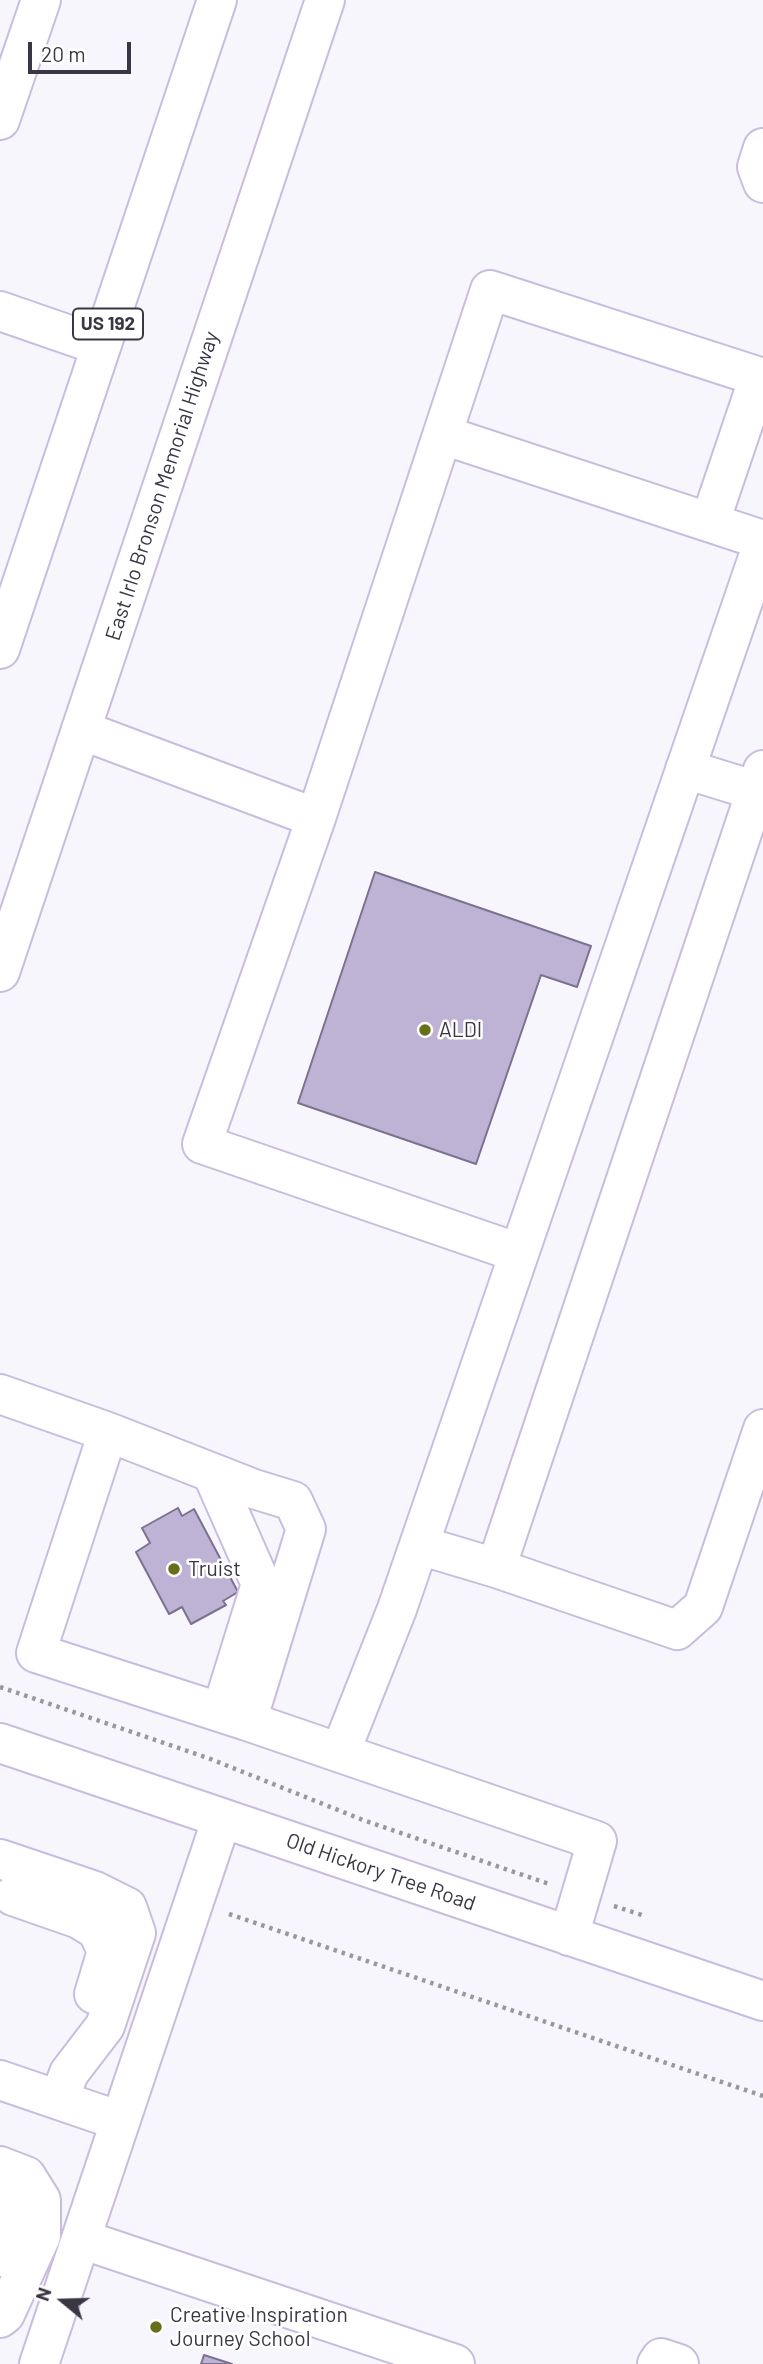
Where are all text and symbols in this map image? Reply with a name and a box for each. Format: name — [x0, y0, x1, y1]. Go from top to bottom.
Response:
scale bar — [32, 28, 135, 72]
text: 20 m — [41, 41, 86, 66]
road number: US 192 — [73, 308, 143, 340]
street label: East Irlo Bronson Memorial Highway — [100, 328, 224, 644]
place label: ALDI — [439, 1017, 482, 1043]
marker: ALDI — [417, 1022, 433, 1038]
place label: Truist — [188, 1556, 241, 1582]
marker: Truist — [166, 1561, 182, 1577]
street label: Old Hickory Tree Road — [283, 1828, 479, 1916]
north arrow — [28, 2266, 98, 2336]
text: N — [30, 2284, 56, 2304]
place label: Creative Inspiration Journey School — [170, 2302, 348, 2352]
marker: Creative Inspiration Journey School — [148, 2319, 164, 2335]

